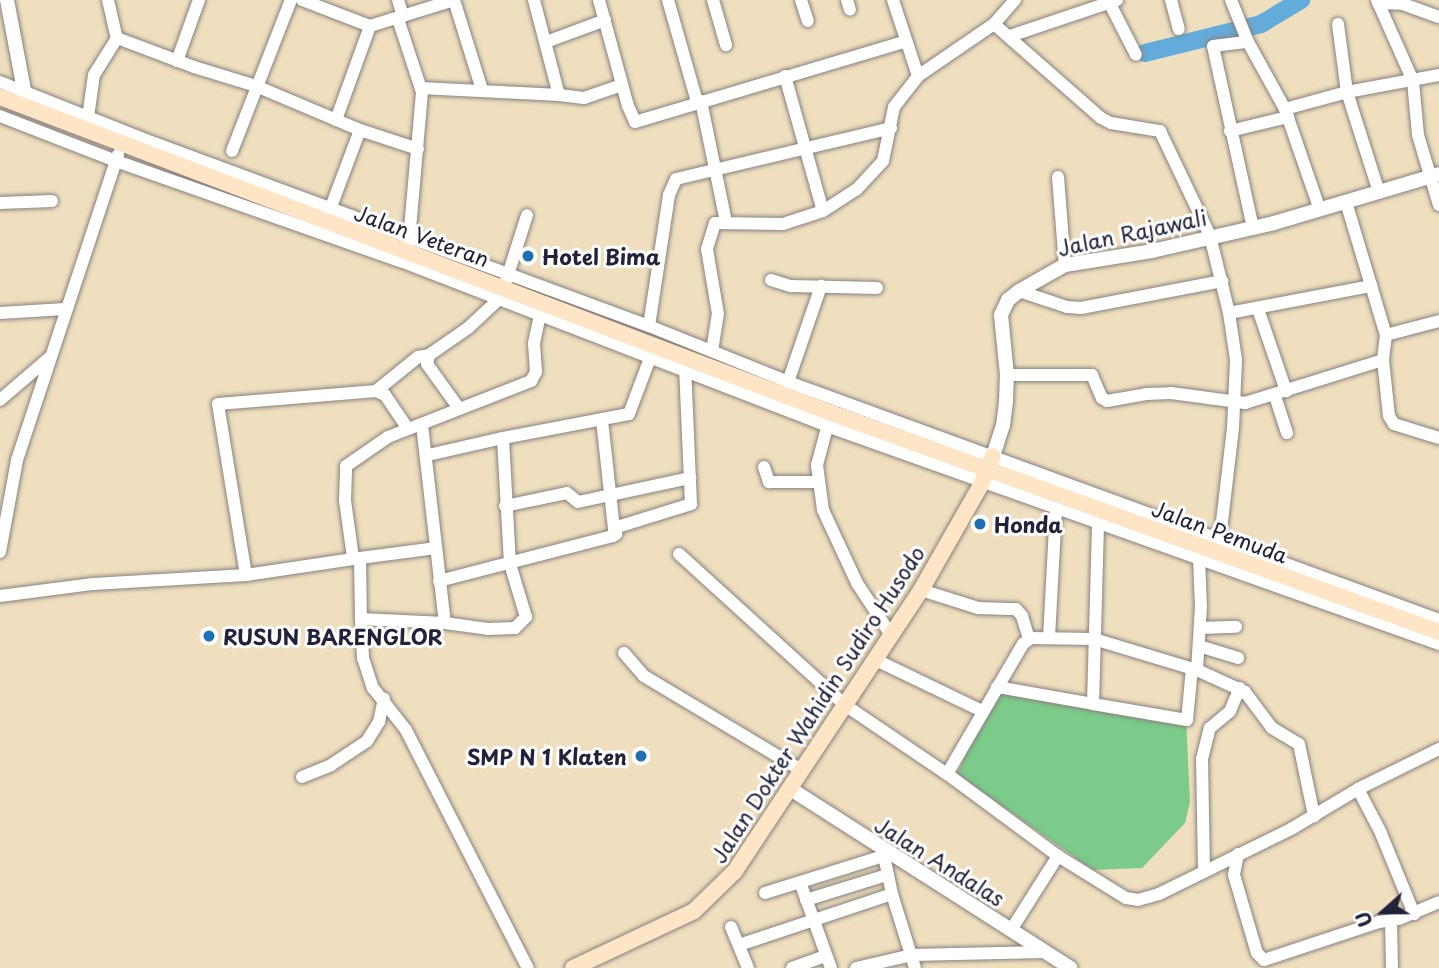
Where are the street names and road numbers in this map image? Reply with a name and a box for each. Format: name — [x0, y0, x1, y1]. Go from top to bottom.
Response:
street label: Jalan Veteran — [352, 199, 492, 271]
street label: Jalan Rajawali — [1056, 204, 1208, 260]
street label: Jalan Pemuda — [1148, 495, 1292, 567]
street label: Jalan Dokter Wahidin Sudiro Husodo — [705, 540, 929, 868]
street label: Jalan Andalas — [870, 811, 1010, 911]

